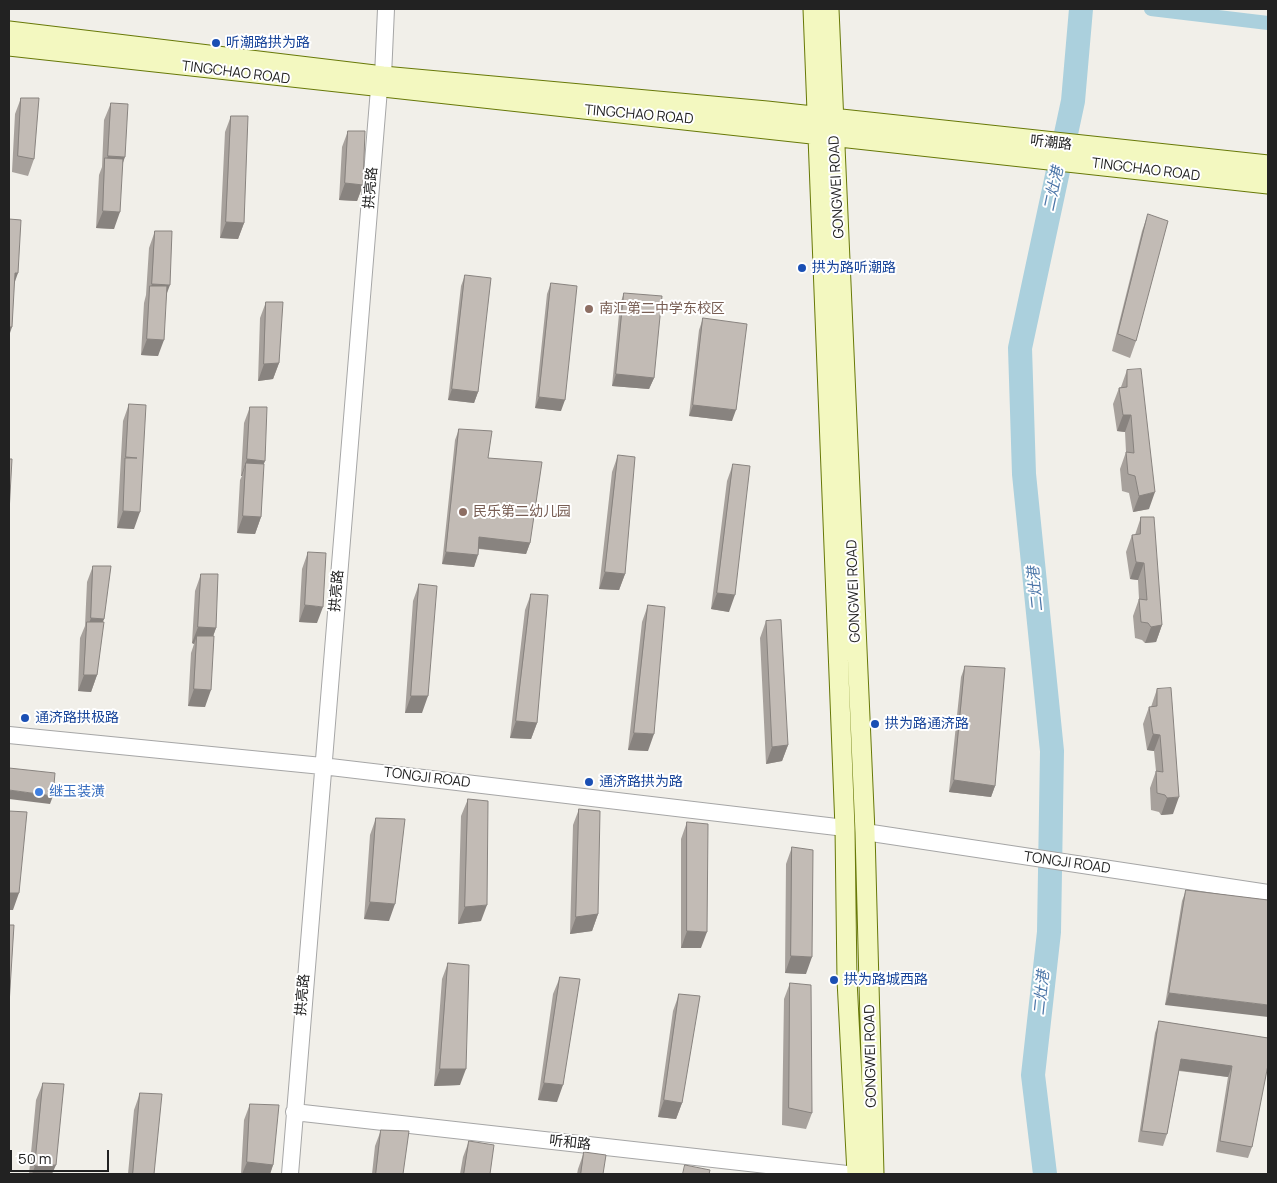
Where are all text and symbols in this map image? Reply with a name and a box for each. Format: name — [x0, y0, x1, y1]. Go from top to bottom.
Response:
place label: 听潮路拱为路 — [226, 35, 310, 51]
marker: 听潮路拱为路 — [210, 37, 222, 49]
street label: TINGCHAO ROAD — [181, 58, 291, 88]
street label: TINGCHAO ROAD — [584, 102, 694, 128]
street label: 听潮路 — [1029, 132, 1073, 154]
street label: GONGWEI ROAD — [826, 135, 848, 239]
street label: TINGCHAO ROAD — [1091, 155, 1201, 185]
water label: 二灶港 — [1041, 165, 1067, 213]
street label: 拱亮路 — [361, 166, 381, 210]
place label: 拱为路听潮路 — [812, 260, 896, 276]
marker: 拱为路听潮路 — [796, 262, 808, 274]
place label: 南汇第二中学东校区 — [599, 301, 725, 317]
marker: 南汇第二中学东校区 — [583, 303, 595, 315]
place label: 民乐第二幼儿园 — [473, 504, 571, 520]
marker: 民乐第二幼儿园 — [457, 506, 469, 518]
street label: GONGWEI ROAD — [844, 539, 864, 643]
water label: 二灶港 — [1025, 566, 1047, 612]
street label: 拱亮路 — [327, 569, 347, 613]
place label: 通济路拱极路 — [35, 710, 119, 726]
marker: 通济路拱极路 — [19, 712, 31, 724]
place label: 拱为路通济路 — [885, 716, 969, 732]
marker: 拱为路通济路 — [869, 718, 881, 730]
street label: TONGJI ROAD — [383, 764, 471, 792]
place label: 通济路拱为路 — [599, 774, 683, 790]
marker: 通济路拱为路 — [583, 776, 595, 788]
place label: 继玉装潢 — [49, 784, 105, 800]
marker: 继玉装潢 — [33, 786, 45, 798]
street label: TONGJI ROAD — [1023, 849, 1111, 877]
water label: 二灶港 — [1031, 970, 1053, 1016]
place label: 拱为路城西路 — [844, 972, 928, 988]
street label: 拱亮路 — [293, 973, 313, 1017]
marker: 拱为路城西路 — [828, 974, 840, 986]
street label: GONGWEI ROAD — [862, 1004, 880, 1108]
street label: 听和路 — [548, 1132, 592, 1154]
scale bar — [12, 1140, 111, 1172]
text: 50 m — [18, 1148, 52, 1169]

